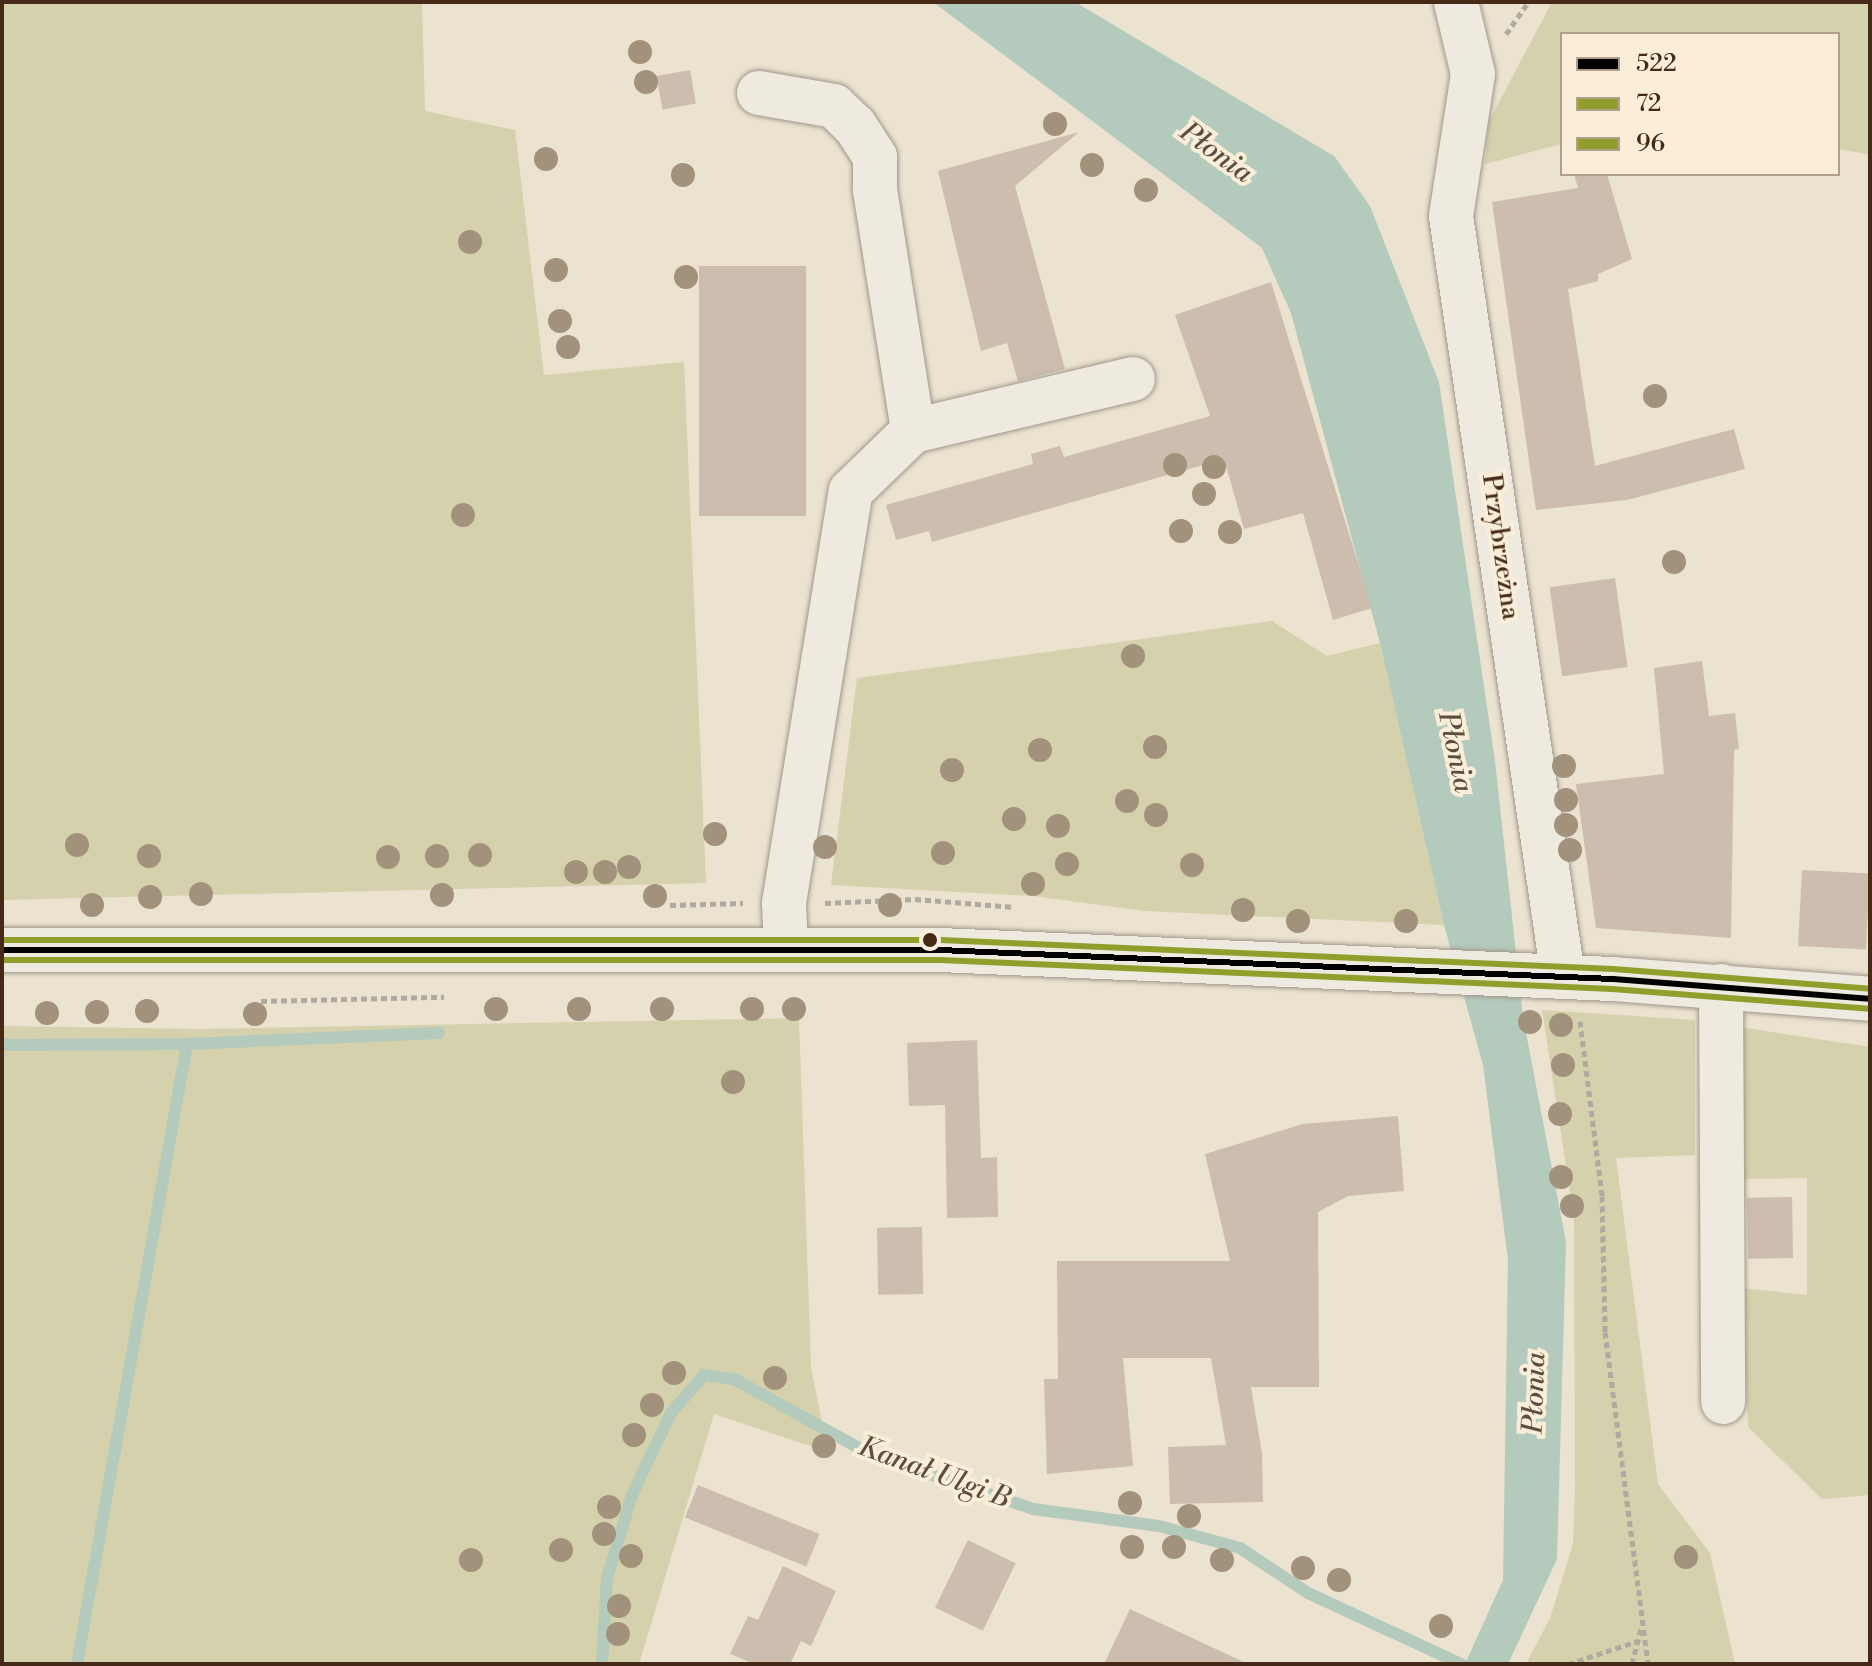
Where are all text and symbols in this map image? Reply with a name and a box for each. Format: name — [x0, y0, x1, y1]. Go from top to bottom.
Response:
legend — [1560, 32, 1840, 176]
text: 522 — [1636, 49, 1677, 79]
text: 72 — [1636, 89, 1662, 119]
water label: Płonia — [1173, 115, 1259, 191]
text: 96 — [1636, 129, 1665, 159]
street label: Przybrzeżna — [1474, 472, 1526, 622]
water label: Płonia — [1430, 709, 1480, 795]
unlabelled marker — [922, 932, 938, 948]
water label: Płonia — [1517, 1352, 1553, 1434]
water label: Kanał Ulgi B — [853, 1430, 1015, 1516]

